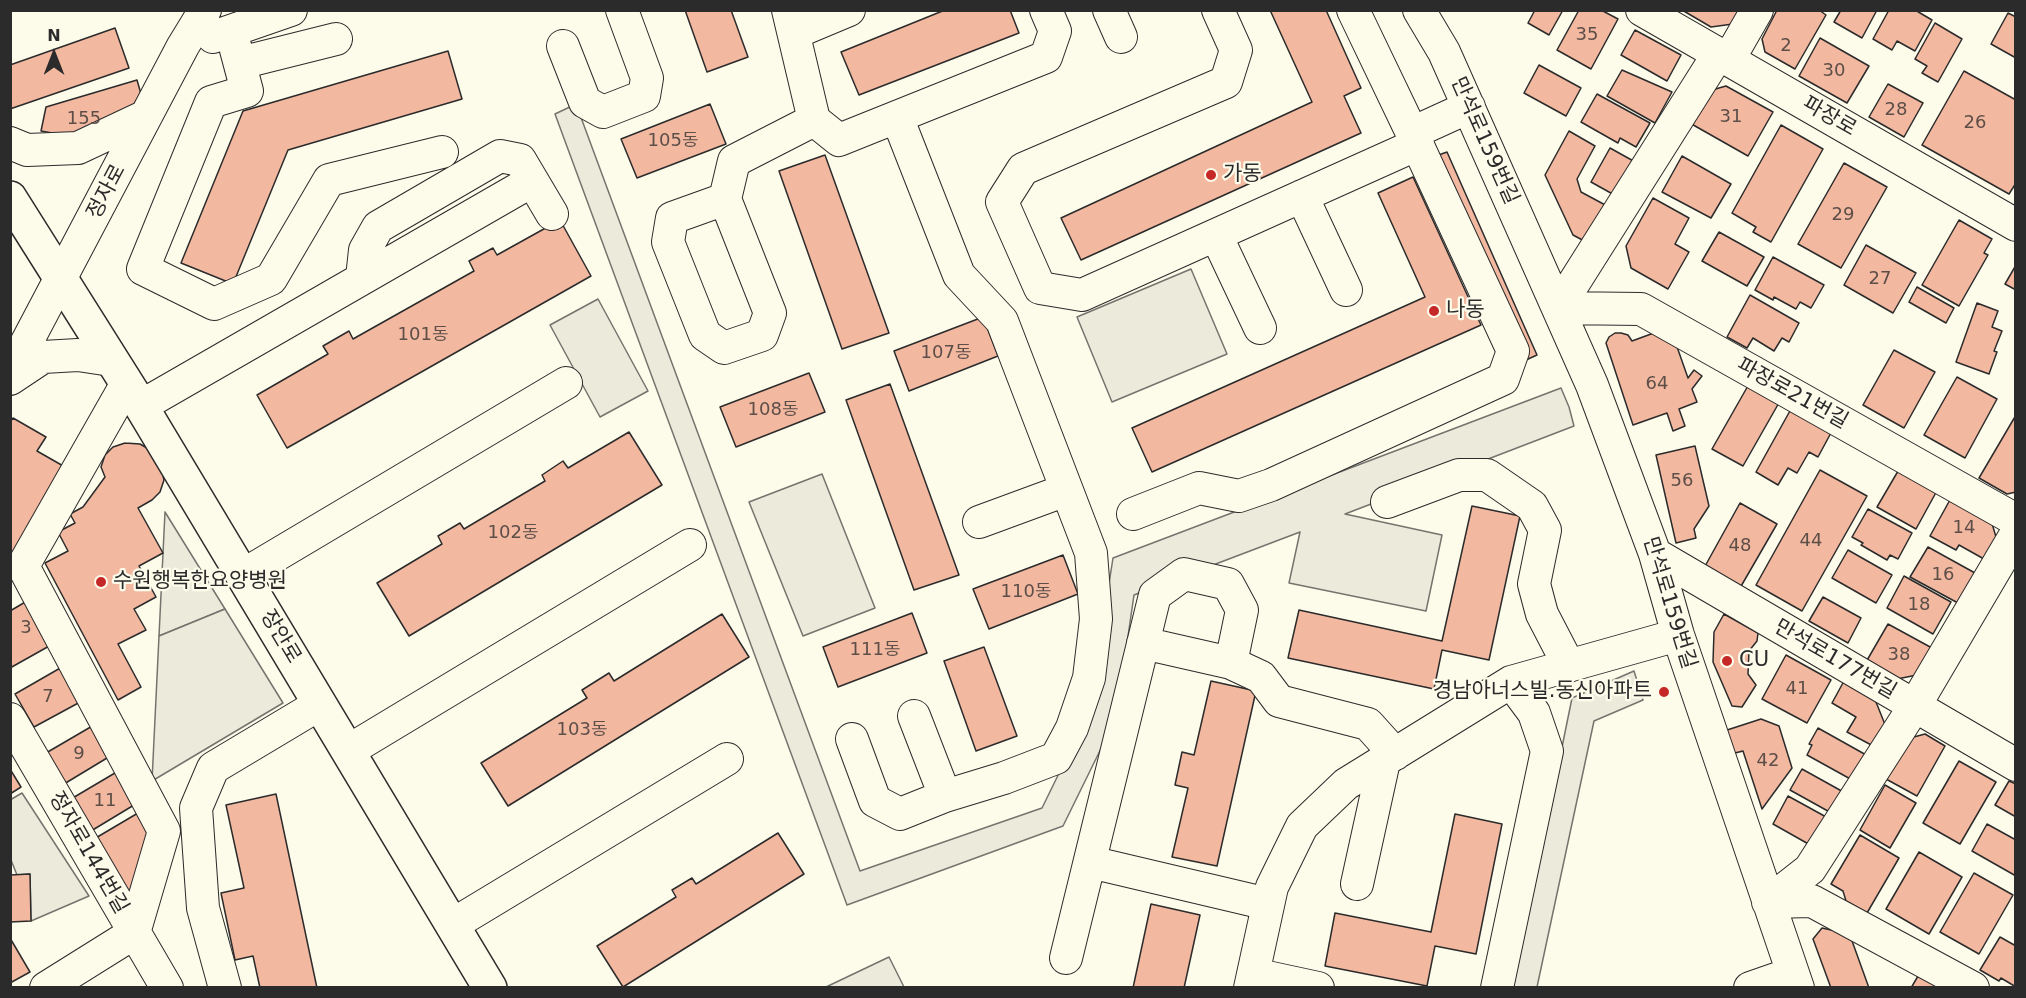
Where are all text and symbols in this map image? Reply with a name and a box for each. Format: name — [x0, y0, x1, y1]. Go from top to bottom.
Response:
north arrow — [24, 24, 84, 84]
house number: 35 — [1576, 24, 1598, 46]
text: N — [47, 26, 61, 45]
house number: 2 — [1780, 35, 1792, 57]
house number: 30 — [1823, 60, 1845, 82]
street label: 만석로159번길 — [1445, 73, 1523, 209]
street label: 파장로 — [1798, 92, 1860, 142]
house number: 28 — [1885, 99, 1907, 121]
house number: 31 — [1720, 106, 1742, 128]
house number: 155 — [67, 108, 101, 130]
house number: 26 — [1964, 112, 1986, 134]
house number: 105동 — [648, 130, 698, 152]
street label: 정자로 — [82, 160, 132, 224]
place label: 가동 — [1223, 162, 1262, 188]
marker: 가동 — [1204, 168, 1218, 182]
house number: 29 — [1832, 204, 1854, 226]
house number: 27 — [1869, 268, 1891, 290]
place label: 나동 — [1446, 298, 1485, 324]
marker: 나동 — [1427, 304, 1441, 318]
house number: 101동 — [398, 324, 448, 346]
house number: 107동 — [921, 342, 971, 364]
street label: 파장로21번길 — [1732, 353, 1852, 435]
house number: 64 — [1646, 373, 1668, 395]
house number: 108동 — [748, 399, 798, 421]
house number: 56 — [1671, 470, 1693, 492]
house number: 14 — [1953, 517, 1975, 539]
house number: 102동 — [488, 522, 538, 544]
house number: 44 — [1800, 530, 1822, 552]
street label: 만석로159번길 — [1637, 534, 1701, 672]
house number: 48 — [1729, 535, 1751, 557]
house number: 16 — [1932, 564, 1954, 586]
place label: 수원행복한요양병원 — [113, 569, 287, 595]
marker: 수원행복한요양병원 — [94, 575, 108, 589]
house number: 110동 — [1001, 581, 1051, 603]
house number: 18 — [1908, 594, 1930, 616]
street label: 장안로 — [254, 606, 306, 668]
street label: 만석로177번길 — [1770, 615, 1900, 705]
house number: 3 — [20, 617, 32, 639]
house number: 111동 — [850, 639, 900, 661]
house number: 38 — [1888, 644, 1910, 666]
place label: CU — [1739, 648, 1769, 674]
marker: CU — [1720, 654, 1734, 668]
house number: 41 — [1786, 678, 1808, 700]
place label: 경남아너스빌.동신아파트 — [1433, 679, 1652, 705]
marker: 경남아너스빌.동신아파트 — [1657, 685, 1671, 699]
house number: 7 — [42, 686, 54, 708]
house number: 103동 — [557, 719, 607, 741]
house number: 9 — [73, 743, 85, 765]
house number: 42 — [1757, 750, 1779, 772]
street label: 정자로144번길 — [43, 788, 133, 918]
house number: 11 — [94, 790, 116, 812]

